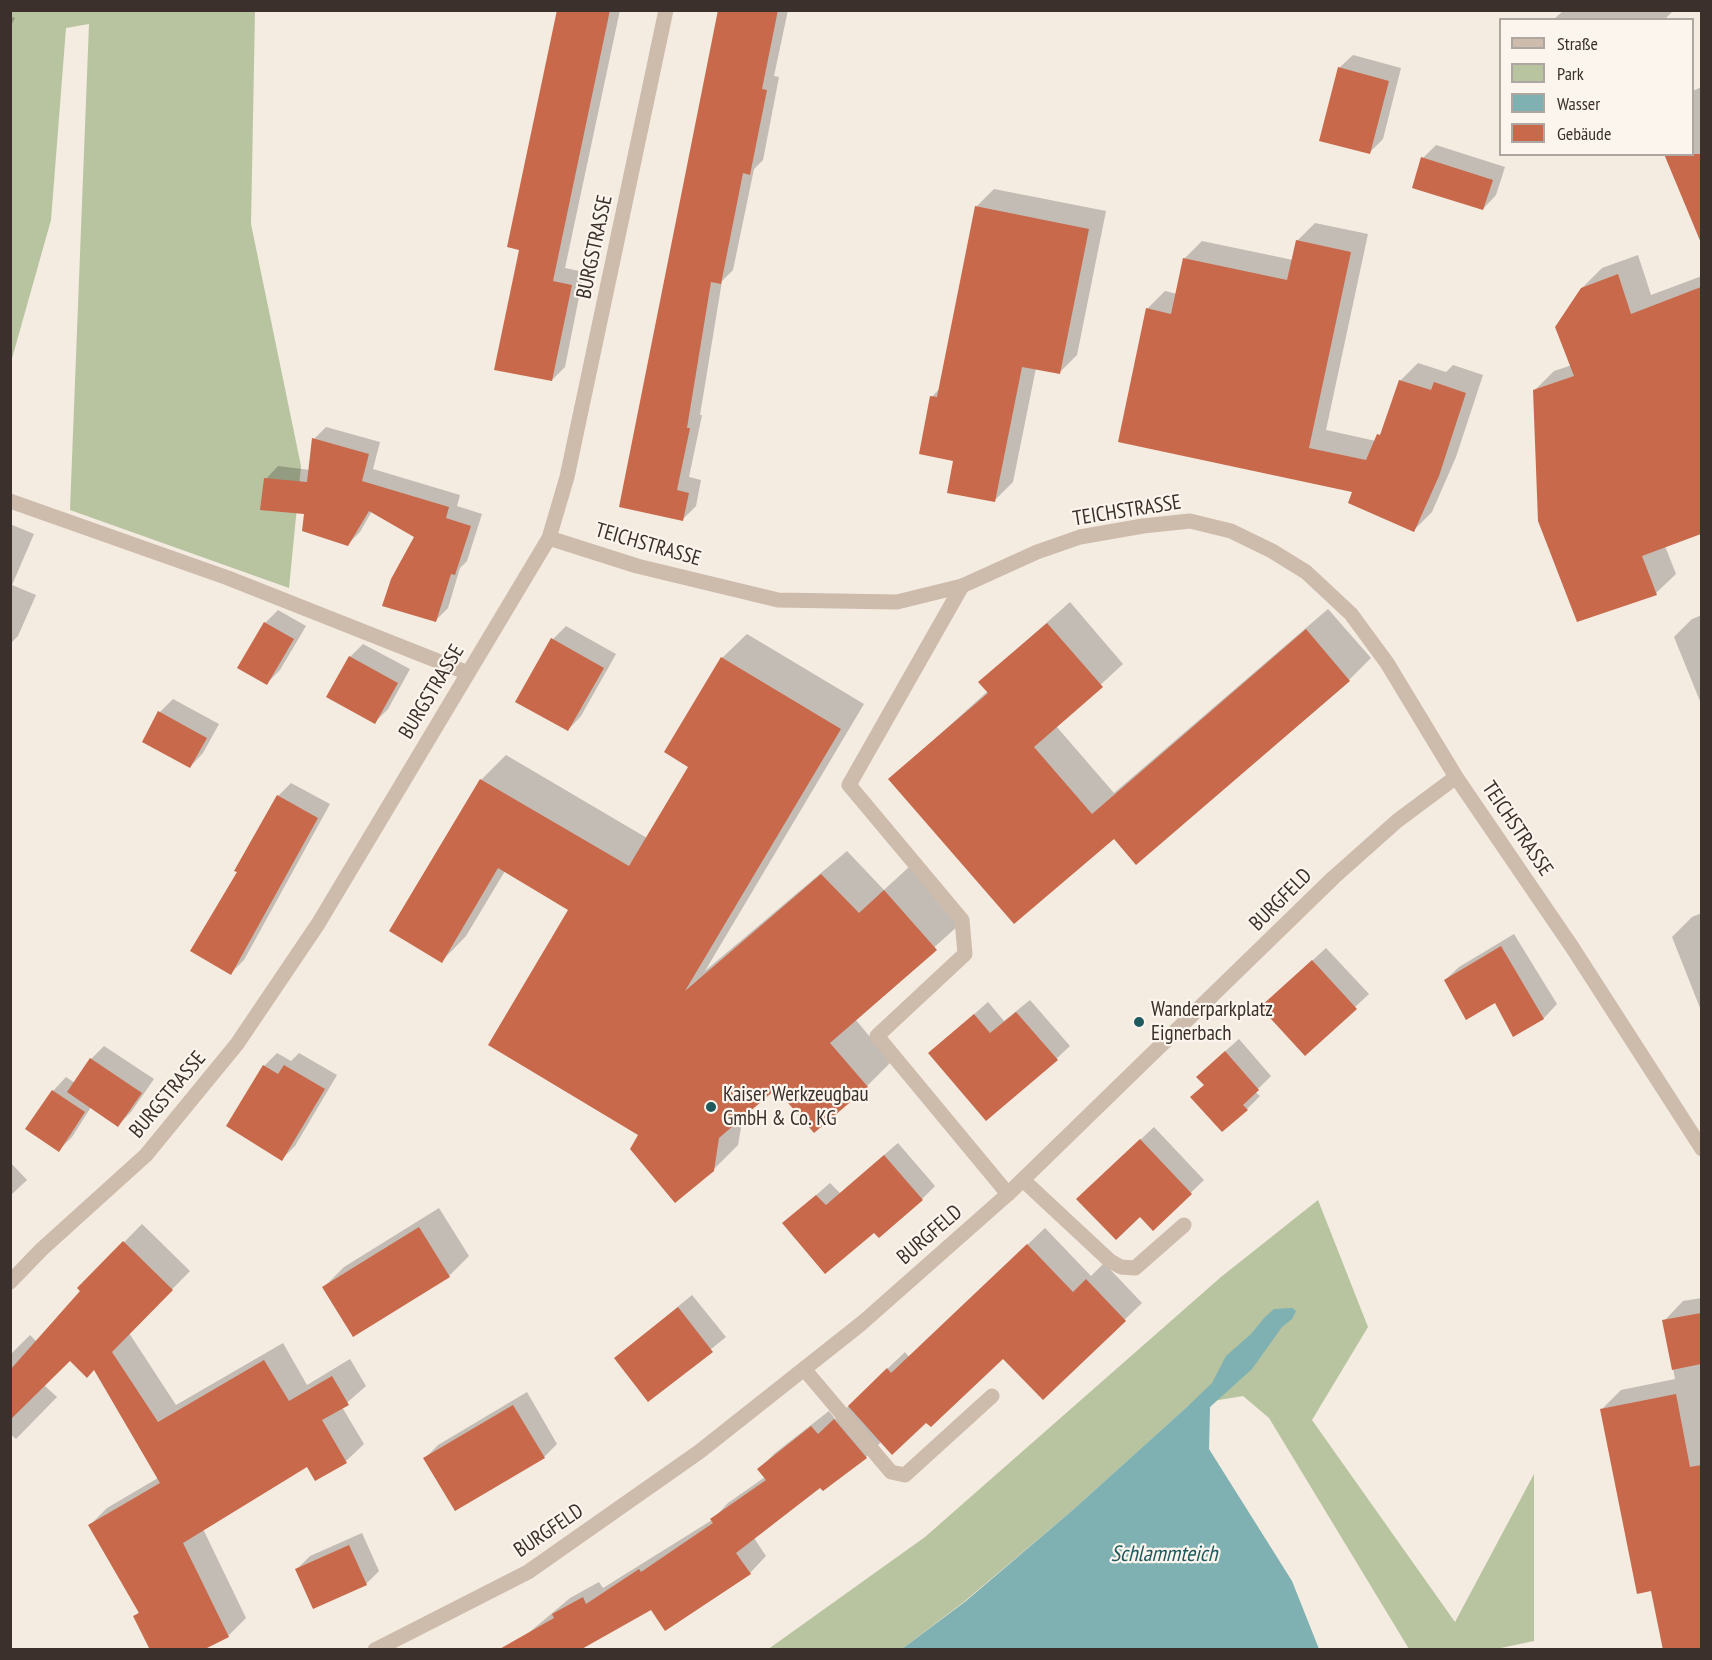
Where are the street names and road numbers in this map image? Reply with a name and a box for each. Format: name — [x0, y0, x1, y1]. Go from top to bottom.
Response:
street label: BURGSTRASSE — [572, 193, 618, 301]
street label: TEICHSTRASSE — [1071, 490, 1183, 532]
street label: TEICHSTRASSE — [592, 518, 704, 572]
street label: BURGSTRASSE — [394, 640, 470, 744]
street label: TEICHSTRASSE — [1476, 777, 1558, 881]
street label: BURGFELD — [1244, 863, 1318, 937]
street label: BURGSTRASSE — [124, 1046, 212, 1144]
street label: BURGFELD — [892, 1200, 968, 1270]
street label: BURGFELD — [510, 1499, 588, 1563]

